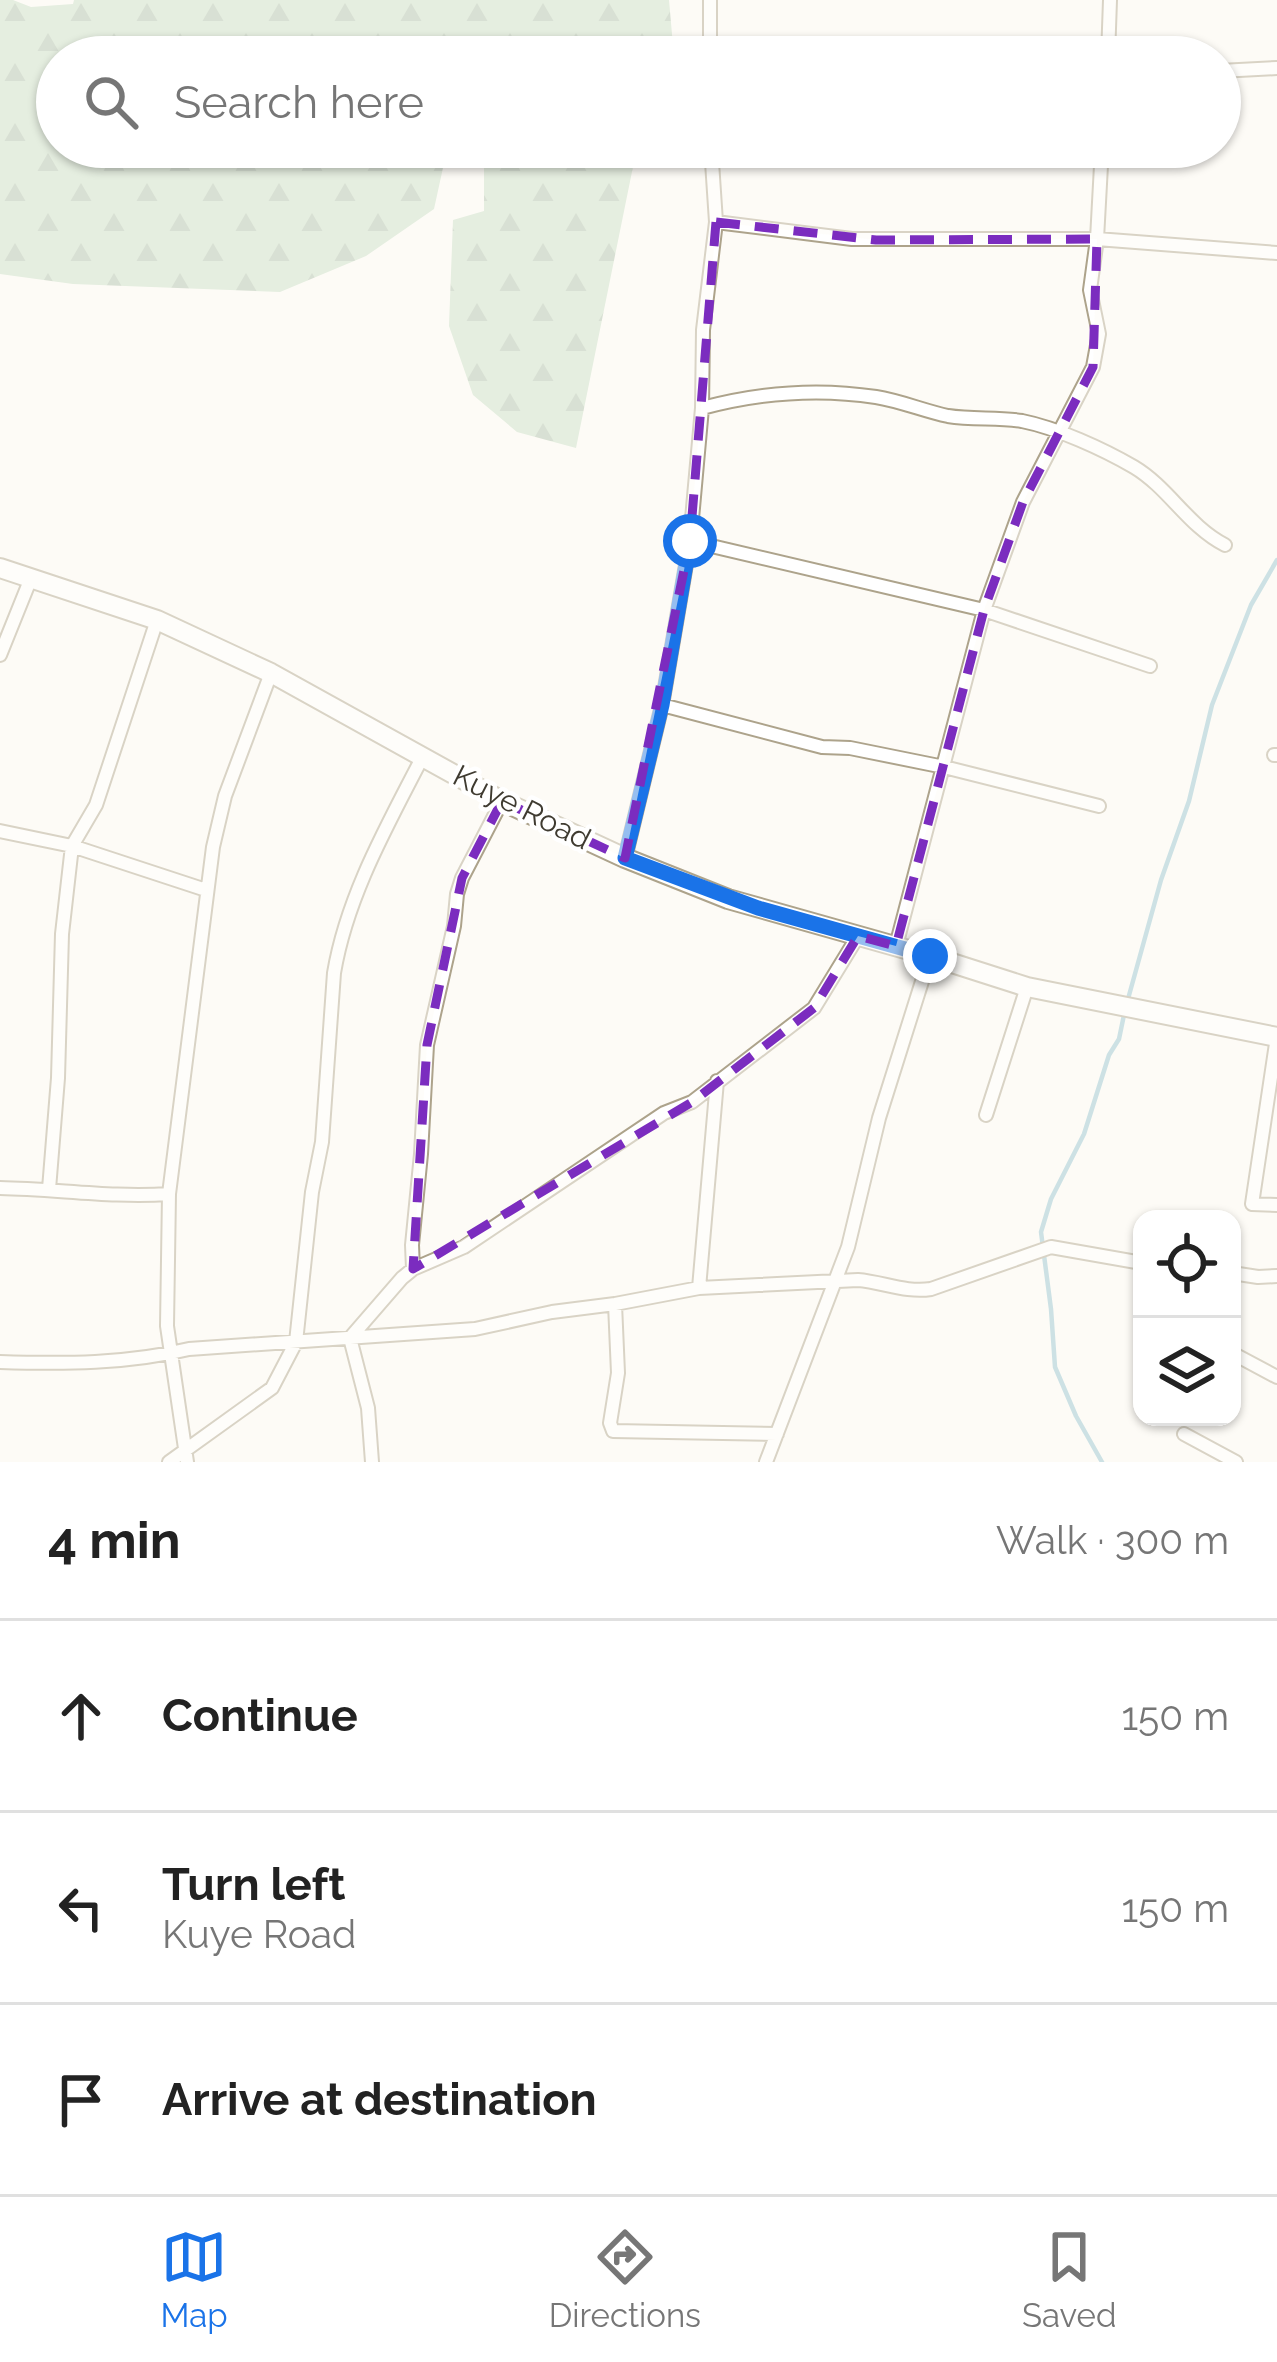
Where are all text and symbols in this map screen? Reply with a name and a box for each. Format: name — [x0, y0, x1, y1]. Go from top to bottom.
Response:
search box — [36, 36, 1241, 168]
icon: search — [78, 69, 144, 135]
text: Search here — [174, 76, 424, 129]
route start — [663, 514, 717, 568]
street label: Kuye Road — [447, 757, 597, 857]
route end — [903, 929, 957, 983]
map controls — [1133, 1210, 1241, 1426]
button: locate — [1133, 1210, 1241, 1318]
button: layers — [1133, 1318, 1241, 1426]
text: 4 min — [48, 1510, 181, 1570]
text: Walk · 300 m — [996, 1517, 1229, 1563]
icon: ahead — [48, 1683, 114, 1749]
text: Continue — [162, 1689, 358, 1742]
text: 150 m — [1121, 1693, 1229, 1739]
text: Turn left — [162, 1858, 345, 1911]
icon: left — [48, 1875, 114, 1941]
text: 150 m — [1121, 1885, 1229, 1931]
text: Kuye Road — [162, 1911, 356, 1957]
icon: arrive — [48, 2067, 114, 2133]
text: Arrive at destination — [162, 2073, 597, 2126]
tab: Map — [161, 2224, 228, 2335]
tab: Directions — [549, 2224, 701, 2335]
tab: Saved — [1022, 2224, 1116, 2335]

